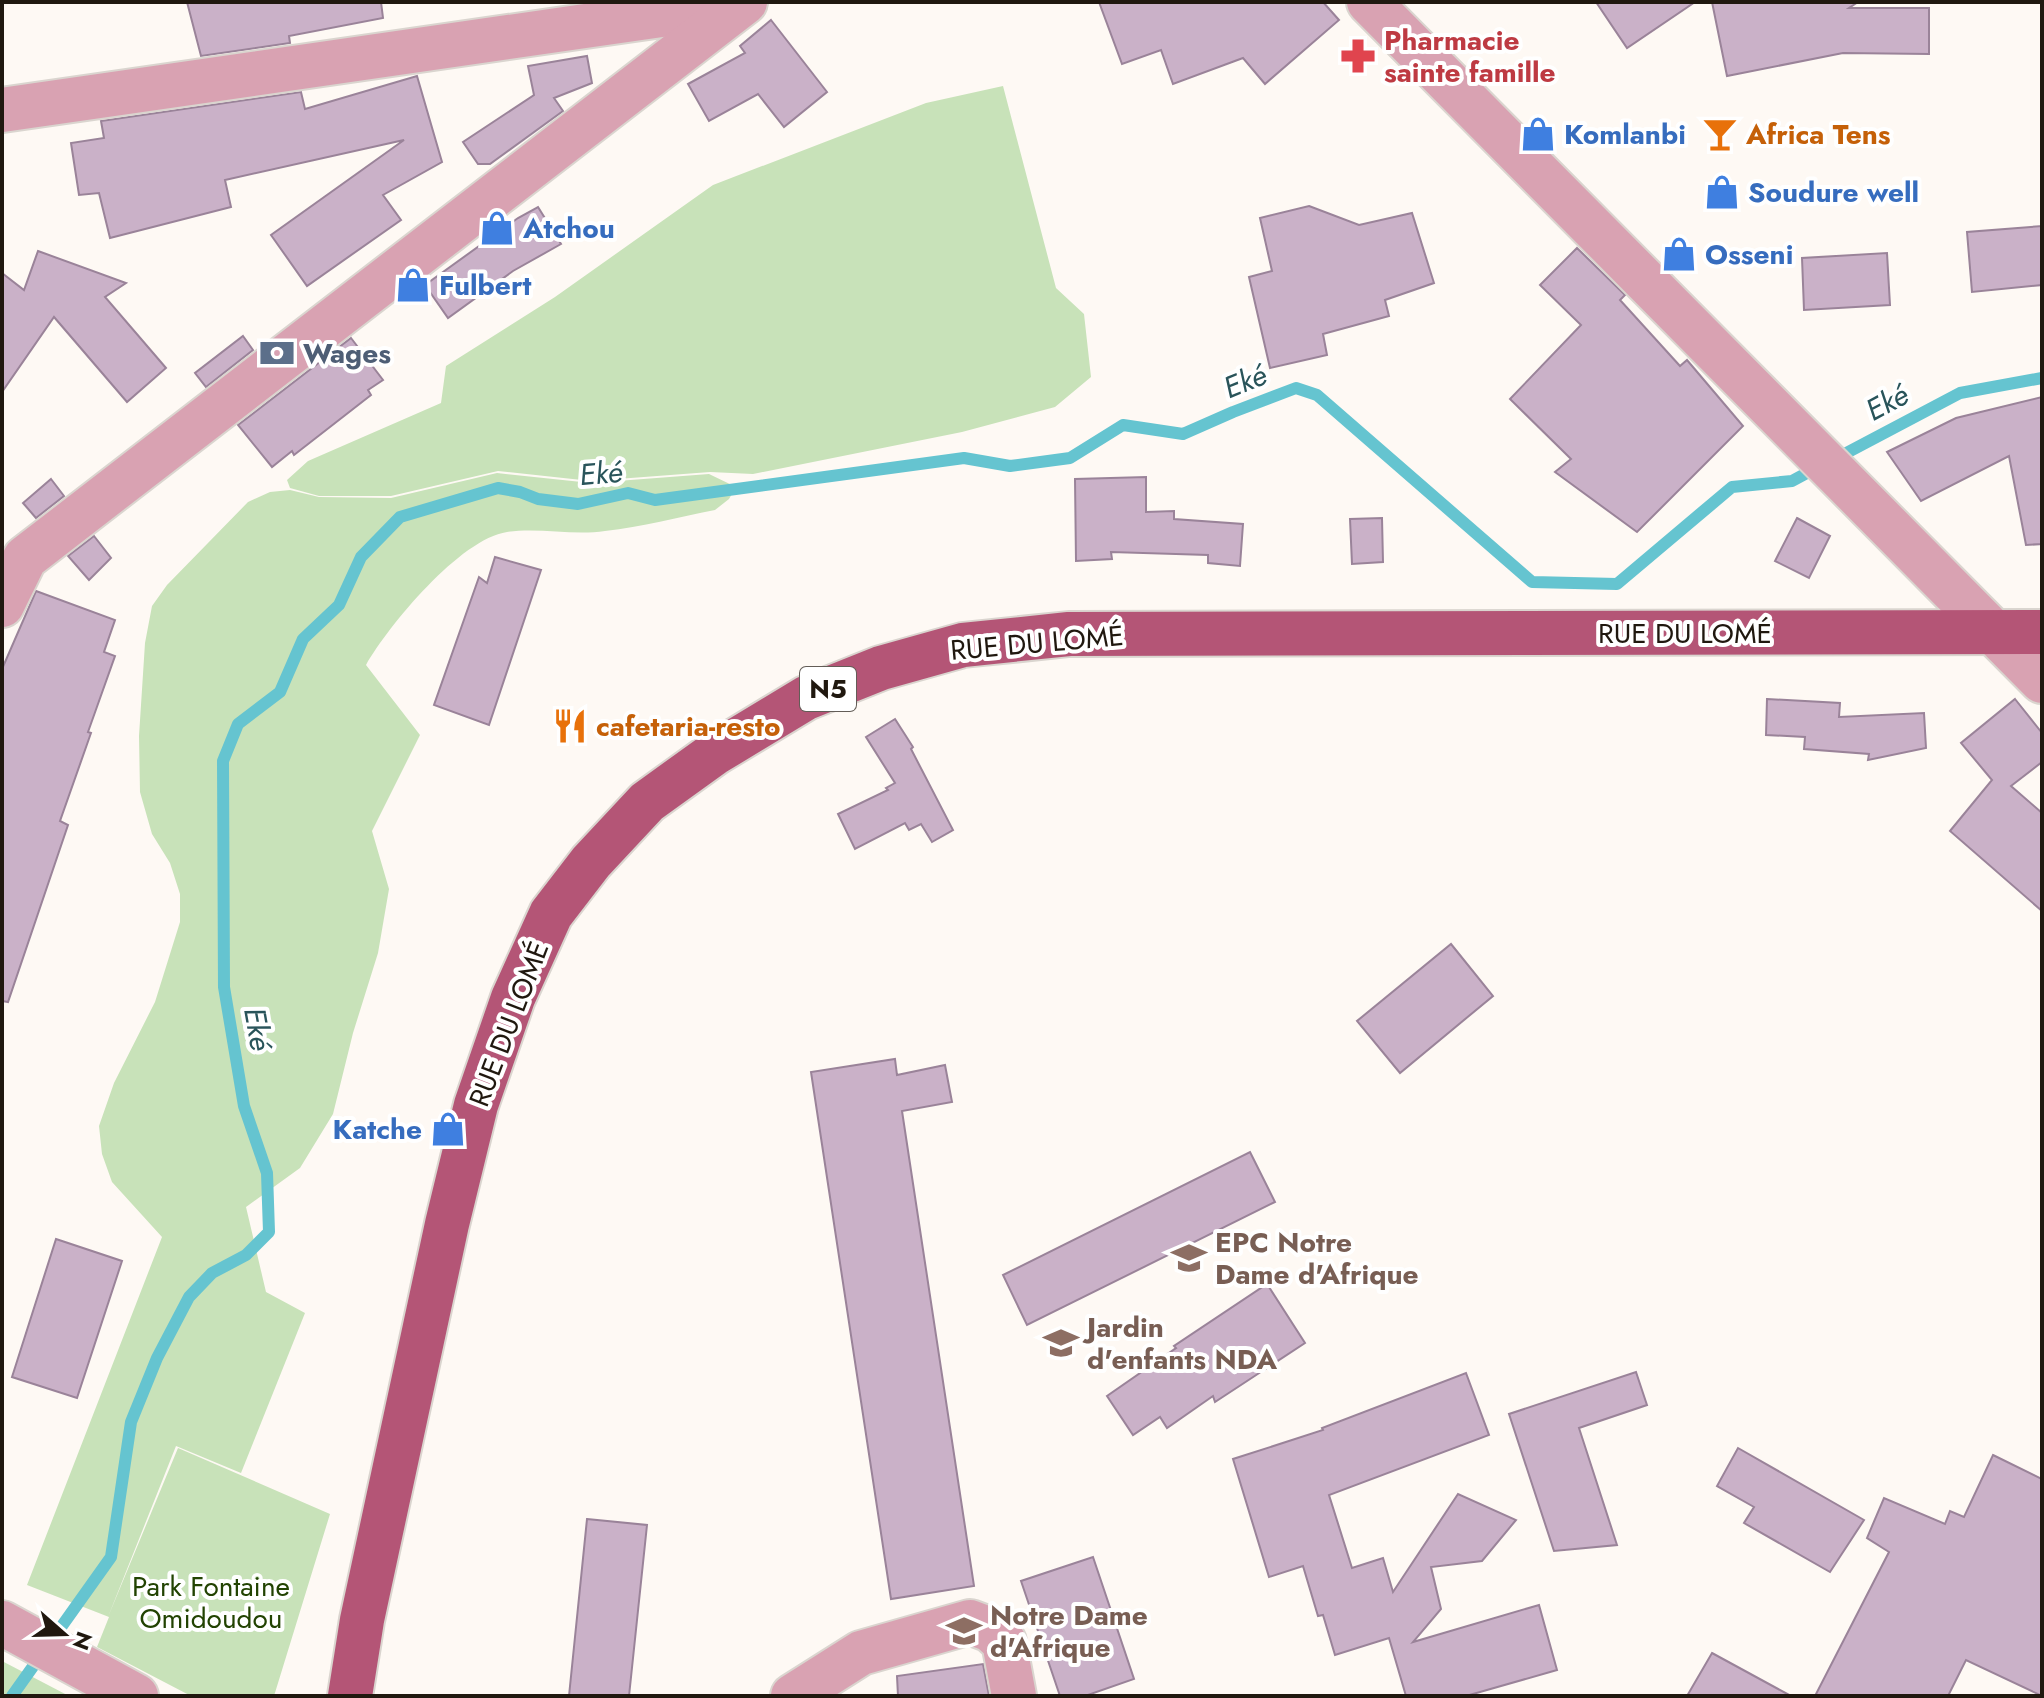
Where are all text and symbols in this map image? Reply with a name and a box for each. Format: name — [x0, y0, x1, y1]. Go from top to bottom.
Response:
place label: Pharmacie sainte famille — [1384, 20, 1556, 93]
pharmacy icon: Pharmacie sainte famille — [1339, 37, 1377, 75]
place label: Komlanbi — [1564, 114, 1686, 155]
place label: Africa Tens — [1745, 114, 1891, 155]
shop icon: Komlanbi — [1519, 115, 1557, 153]
bar icon: Africa Tens — [1701, 115, 1739, 153]
place label: Soudure well — [1748, 172, 1919, 213]
shop icon: Soudure well — [1703, 173, 1741, 211]
place label: Atchou — [522, 208, 615, 249]
shop icon: Atchou — [478, 209, 516, 247]
place label: Osseni — [1705, 234, 1793, 275]
shop icon: Osseni — [1660, 235, 1698, 273]
place label: Fulbert — [439, 265, 531, 306]
shop icon: Fulbert — [394, 266, 432, 304]
place label: Wages — [303, 333, 391, 374]
bank icon: Wages — [258, 334, 296, 372]
water label: Eké — [1217, 353, 1274, 409]
water label: Eké — [1858, 372, 1917, 431]
water label: Eké — [578, 450, 625, 496]
street label: RUE DU LOMÉ — [1598, 613, 1772, 654]
street label: RUE DU LOMÉ — [949, 615, 1125, 671]
road number: N5 — [800, 667, 856, 711]
place label: cafetaria-resto — [596, 706, 780, 747]
restaurant icon: cafetaria-resto — [551, 707, 589, 745]
street label: RUE DU LOMÉ — [459, 935, 559, 1113]
water label: Eké — [233, 1004, 283, 1055]
place label: Katche — [333, 1109, 422, 1150]
shop icon: Katche — [429, 1110, 467, 1148]
place label: EPC Notre Dame d'Afrique — [1215, 1222, 1419, 1295]
school or university icon: EPC Notre Dame d'Afrique — [1170, 1239, 1208, 1277]
place label: Jardin d'enfants NDA — [1082, 1307, 1277, 1380]
school or university icon: Jardin d'enfants NDA — [1042, 1324, 1080, 1362]
park label: Park Fontaine Omidoudou — [132, 1566, 290, 1639]
north arrow — [24, 1594, 104, 1674]
place label: Notre Dame d'Afrique — [990, 1595, 1148, 1668]
school or university icon: Notre Dame d'Afrique — [945, 1612, 983, 1650]
text: N — [65, 1627, 101, 1655]

